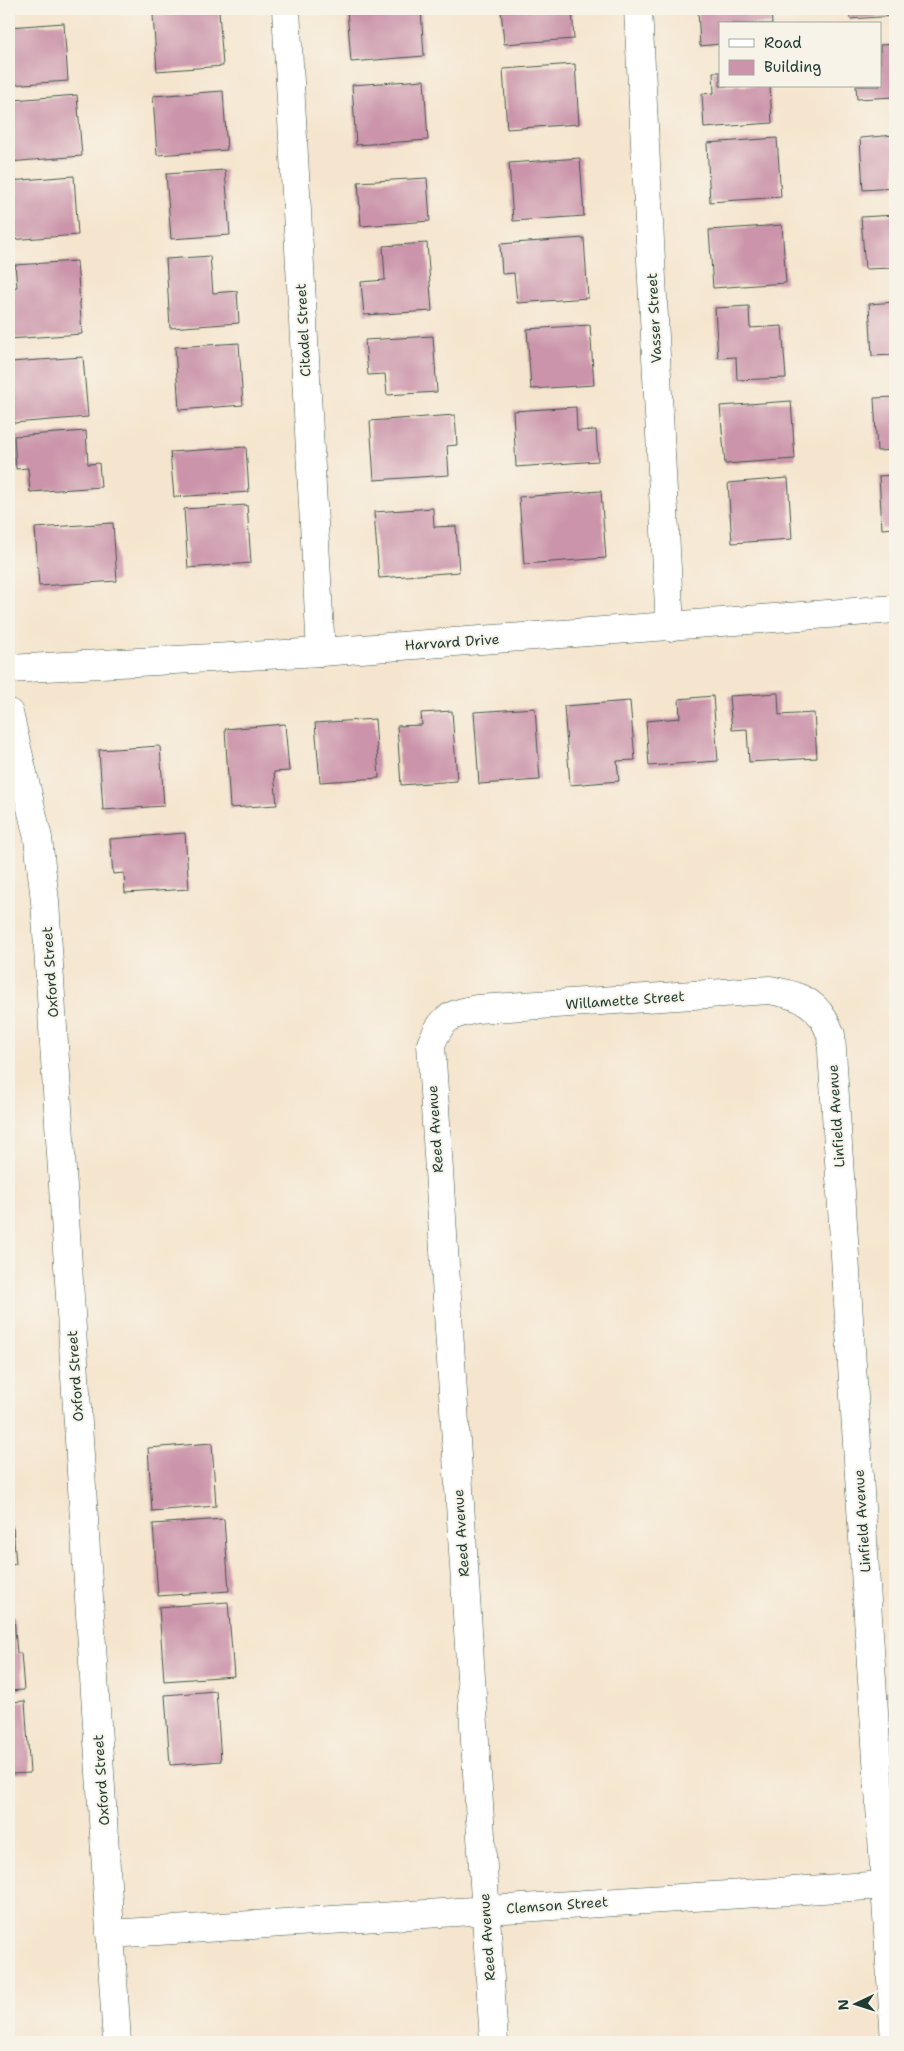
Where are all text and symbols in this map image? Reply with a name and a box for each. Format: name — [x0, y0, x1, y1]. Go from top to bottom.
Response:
legend — [719, 22, 882, 88]
text: Road — [764, 33, 802, 53]
text: Building — [764, 57, 821, 77]
street label: Vasser Street — [643, 272, 665, 364]
street label: Citadel Street — [292, 283, 314, 377]
street label: Harvard Drive — [404, 630, 500, 654]
street label: Oxford Street — [38, 926, 62, 1018]
street label: Willamette Street — [565, 987, 685, 1013]
street label: Linfield Avenue — [823, 1064, 849, 1168]
street label: Reed Avenue — [423, 1084, 447, 1173]
street label: Oxford Street — [63, 1330, 87, 1422]
street label: Linfield Avenue — [849, 1469, 875, 1573]
street label: Reed Avenue — [449, 1488, 473, 1577]
street label: Oxford Street — [89, 1734, 113, 1826]
street label: Reed Avenue — [475, 1892, 499, 1981]
street label: Clemson Street — [505, 1892, 609, 1918]
north arrow — [832, 1978, 882, 2028]
text: N — [834, 1999, 852, 2011]

